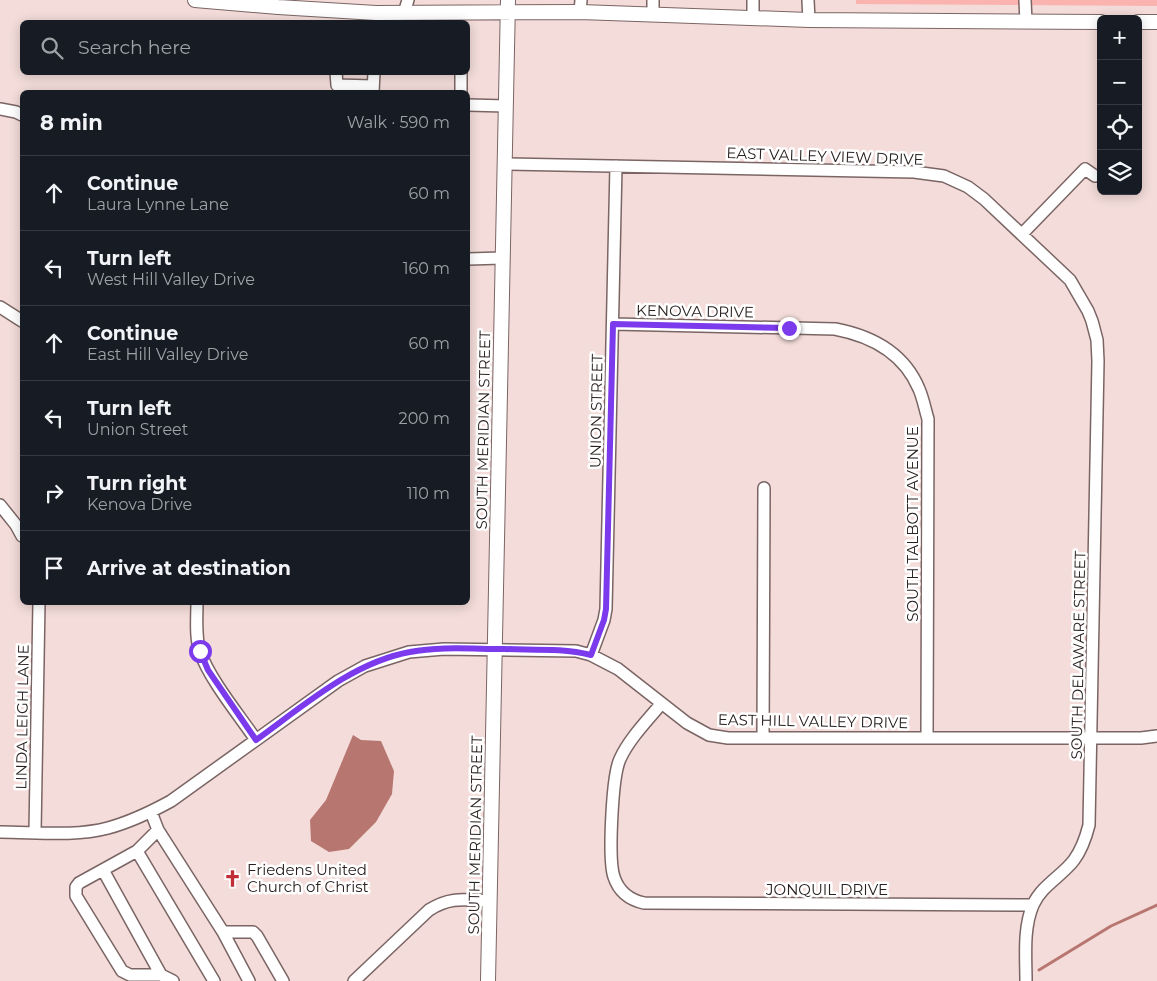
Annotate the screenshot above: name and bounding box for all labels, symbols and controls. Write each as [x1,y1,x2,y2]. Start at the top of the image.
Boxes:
map controls [1097,15,1142,195]
button: + [1097,15,1142,60]
search box [20,20,470,75]
icon: search [38,34,66,62]
text: Search here [78,36,191,59]
button: − [1097,60,1142,105]
button: locate [1097,105,1142,150]
text: 8 min [40,110,103,135]
text: Walk · 590 m [347,113,450,132]
street label: EAST VALLEY VIEW DRIVE [726,143,924,169]
button: layers [1097,150,1142,195]
text: Continue [87,172,178,195]
icon: ahead [40,179,68,207]
text: 60 m [408,184,450,203]
text: Laura Lynne Lane [87,195,229,214]
text: Turn left [87,247,172,270]
icon: left [40,254,68,282]
text: 160 m [403,259,450,278]
text: West Hill Valley Drive [87,270,255,289]
street label: KENOVA DRIVE [636,300,754,322]
route end [778,317,801,340]
text: Continue [87,322,178,345]
icon: ahead [40,329,68,357]
street label: SOUTH MERIDIAN STREET [472,330,494,530]
text: 60 m [408,334,450,353]
text: East Hill Valley Drive [87,345,248,364]
street label: UNION STREET [586,353,607,468]
text: Turn left [87,397,172,420]
icon: left [40,404,68,432]
text: 200 m [399,409,450,428]
text: Union Street [87,420,188,439]
street label: SOUTH TALBOTT AVENUE [903,426,922,622]
text: Turn right [87,472,187,495]
icon: right [40,479,68,507]
text: 110 m [407,484,450,503]
text: Kenova Drive [87,495,192,514]
street label: SOUTH DELAWARE STREET [1067,550,1089,759]
icon: arrive [40,554,68,582]
text: Arrive at destination [87,557,291,580]
route start [189,640,212,663]
street label: LINDA LEIGH LANE [11,644,33,790]
street label: EAST HILL VALLEY DRIVE [718,710,908,732]
street label: SOUTH MERIDIAN STREET [464,735,486,935]
place label: Friedens United Church of Christ [247,860,369,896]
church icon: Friedens United Church of Christ [223,868,243,888]
street label: JONQUIL DRIVE [765,880,888,899]

